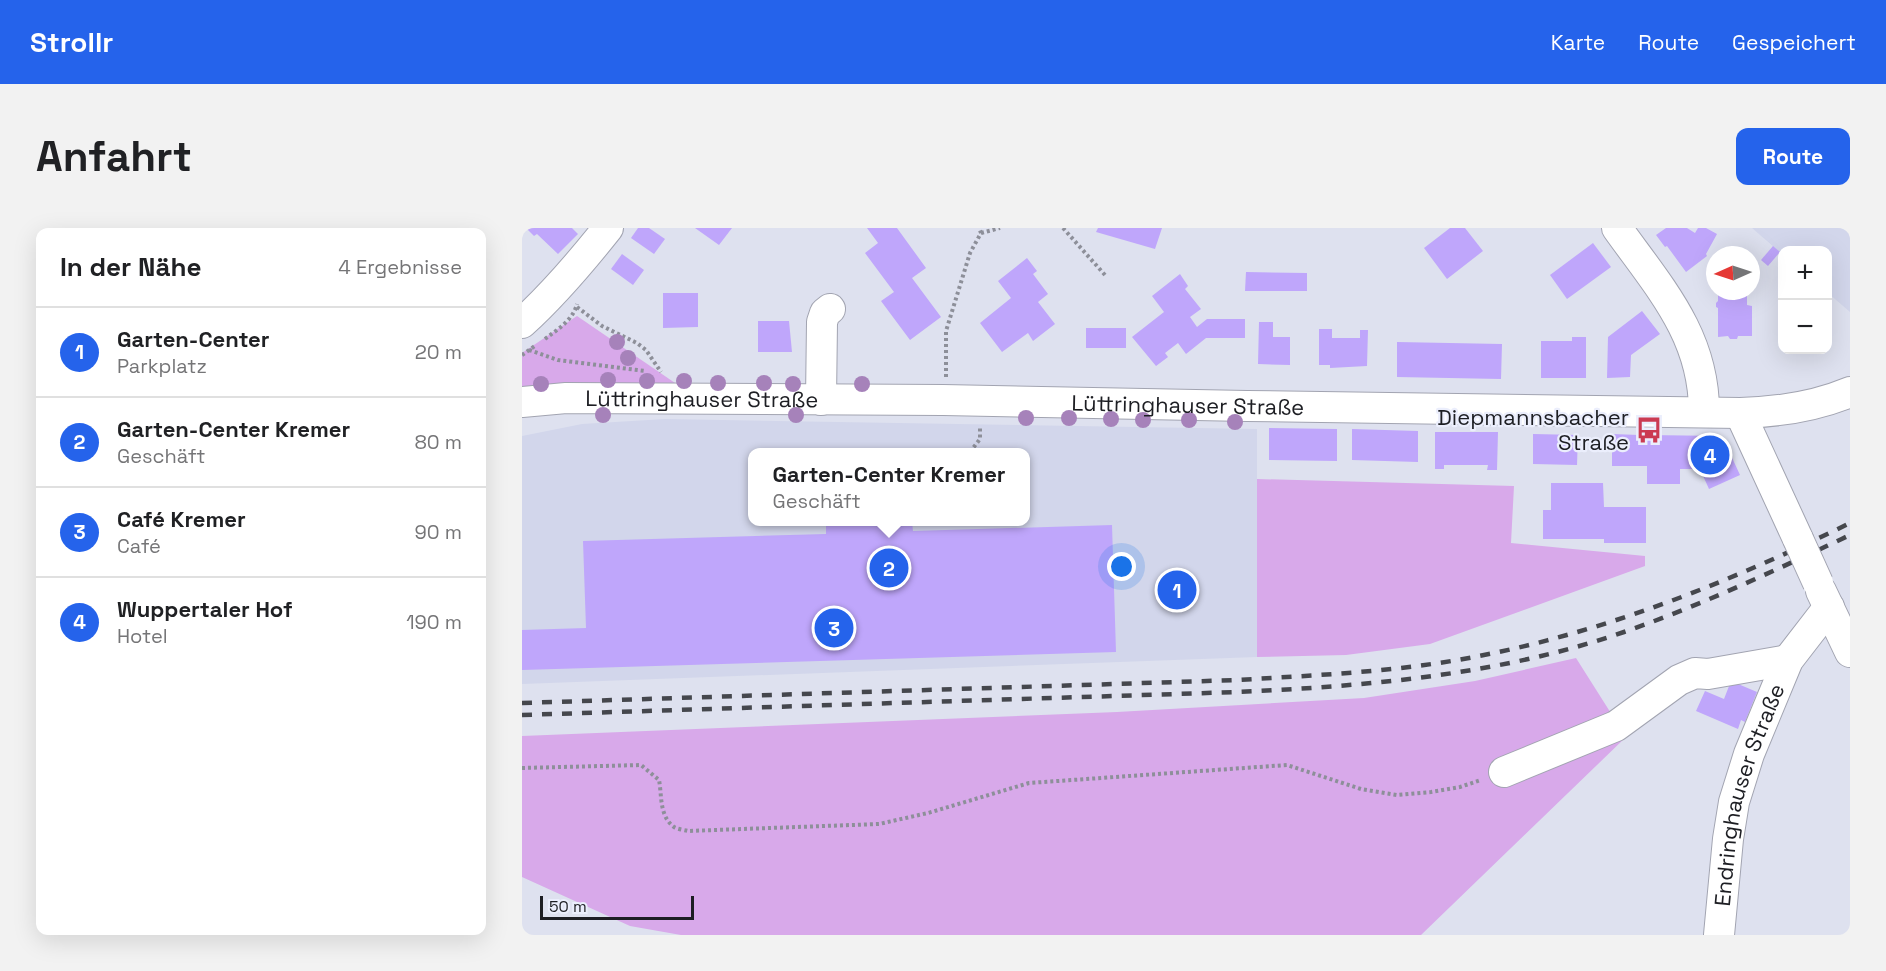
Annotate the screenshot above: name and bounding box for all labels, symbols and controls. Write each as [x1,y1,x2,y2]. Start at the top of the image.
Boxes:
text: Strollr [30,24,113,60]
text: Karte [1551,29,1605,56]
text: Route [1638,29,1699,56]
text: Gespeichert [1732,29,1856,56]
button: Route [1736,128,1850,185]
text: Anfahrt [36,130,192,183]
north arrow [1706,246,1760,300]
map controls [1778,246,1832,354]
button: + [1778,246,1832,300]
text: In der Nähe [60,250,201,284]
text: 4 Ergebnisse [338,254,462,280]
button: − [1778,300,1832,354]
text: Garten-Center [117,325,270,353]
text: 1 [75,339,84,365]
text: 20 m [415,339,462,365]
text: Parkplatz [117,353,207,379]
street label: Lüttringhauser Straße [585,384,818,413]
street label: Lüttringhauser Straße [1071,389,1304,421]
place label: Diepmannsbacher Straße [1437,403,1629,456]
text: Garten-Center Kremer [117,415,350,443]
bus stop icon: Diepmannsbacher Straße [1634,415,1664,445]
text: 2 [74,429,85,455]
text: 80 m [414,429,462,455]
pin: 4 [1690,432,1730,478]
text: Geschäft [117,443,205,469]
popup [748,448,1030,526]
text: Garten-Center Kremer [772,460,1006,488]
text: Geschäft [772,488,861,514]
text: Café Kremer [117,505,246,533]
text: 3 [73,519,86,545]
text: 90 m [415,519,462,545]
text: Café [117,533,161,559]
pin: 2 [870,546,908,590]
your location [1107,552,1136,581]
pin: 1 [1158,568,1196,613]
text: Wuppertaler Hof [117,595,293,623]
pin: 3 [814,606,854,650]
text: 4 [73,609,86,635]
text: 190 m [406,609,462,635]
text: Hotel [117,623,168,649]
street label: Endringhauser Straße [1708,679,1791,908]
scale bar [540,893,694,920]
text: 50 m [549,896,587,917]

